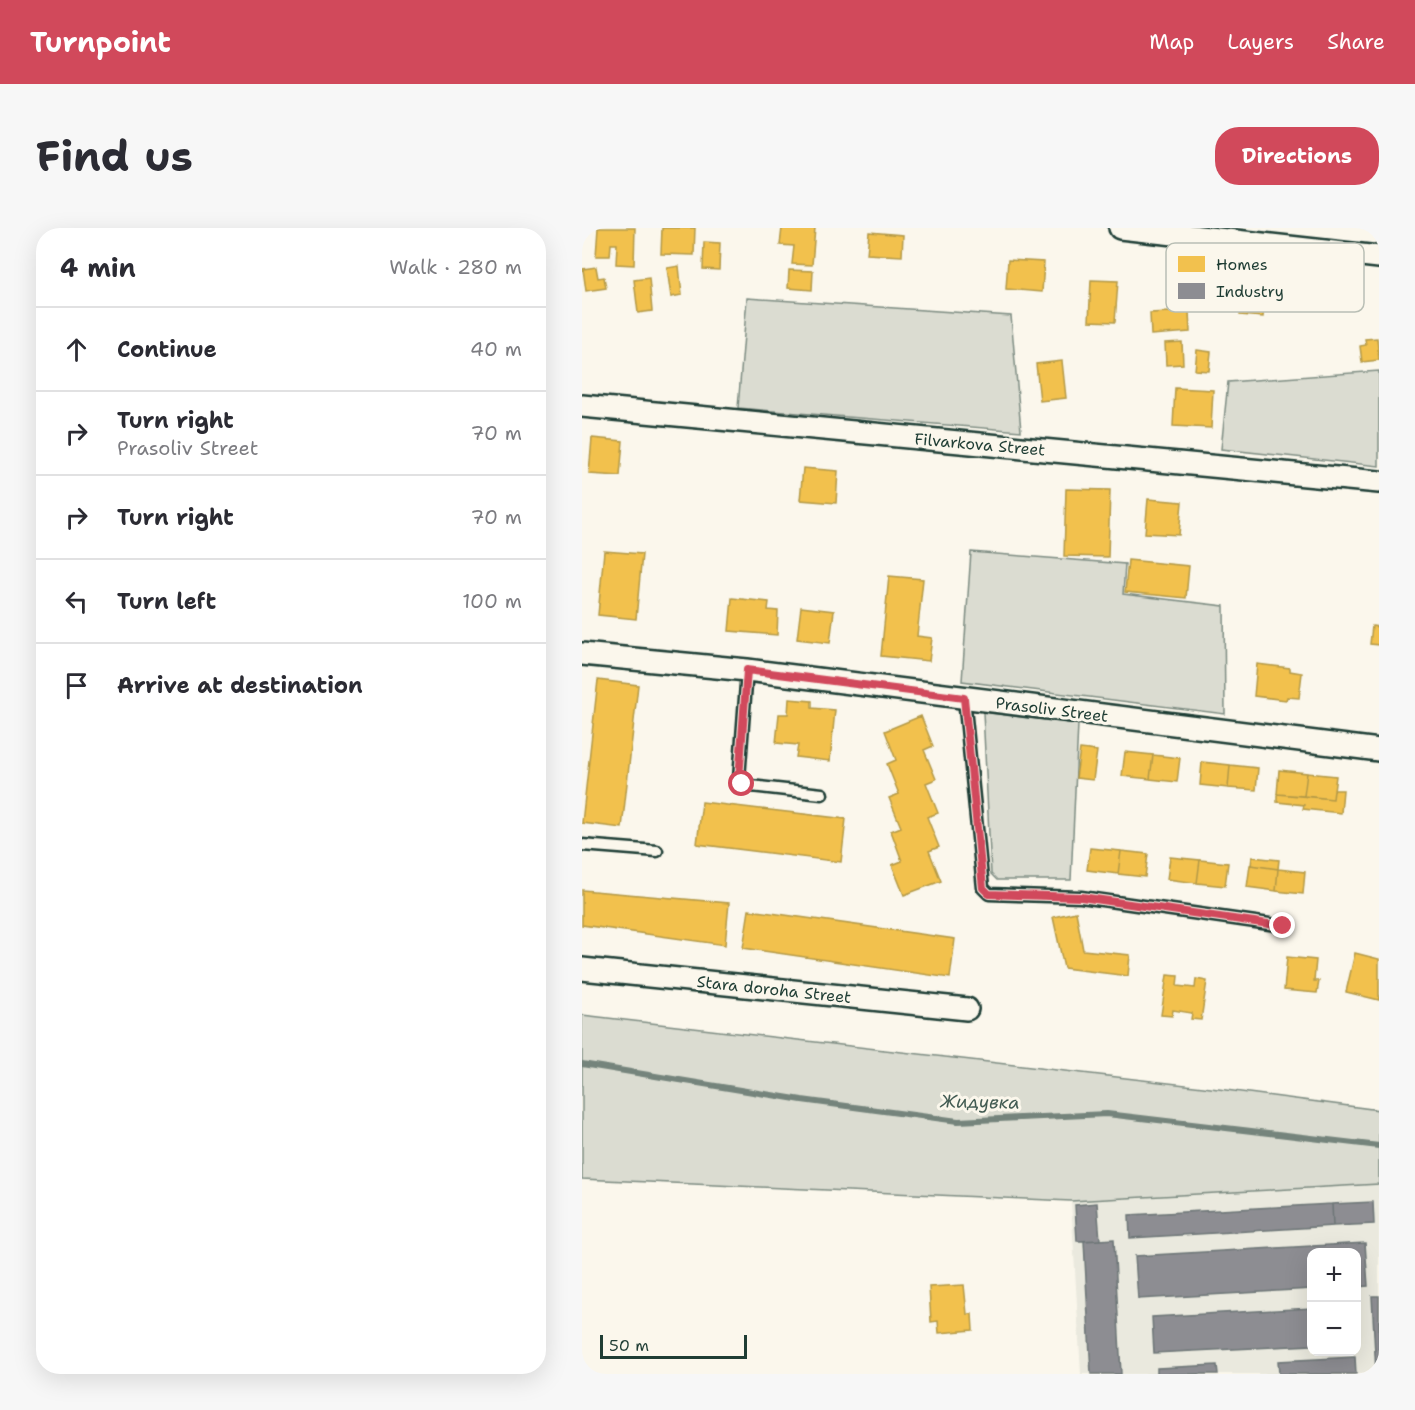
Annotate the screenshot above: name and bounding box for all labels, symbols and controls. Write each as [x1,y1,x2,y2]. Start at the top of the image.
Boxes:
text: Turnpoint [30,23,171,61]
text: Map [1149,28,1194,56]
text: Layers [1227,28,1294,56]
text: Share [1327,28,1385,56]
button: Directions [1215,127,1379,185]
text: Find us [36,128,193,184]
legend [1166,243,1364,312]
text: 4 min [60,250,136,285]
text: Walk · 280 m [389,254,522,280]
text: Homes [1216,254,1268,275]
text: Industry [1216,281,1284,302]
icon: ahead [60,333,93,366]
text: Continue [117,335,217,364]
text: 40 m [470,336,522,362]
text: Turn right [117,406,234,435]
icon: right [60,417,93,450]
text: 70 m [470,420,522,446]
street label: Filvarkova Street [914,428,1046,461]
text: Prasoliv Street [117,435,258,461]
icon: right [60,501,93,534]
text: Turn right [117,503,234,532]
text: 70 m [470,504,522,530]
icon: left [60,585,93,618]
text: Turn left [117,587,216,616]
text: 100 m [462,588,522,614]
icon: arrive [60,669,93,702]
text: Arrive at destination [117,671,363,700]
street label: Prasoliv Street [995,692,1109,727]
route start [728,770,754,796]
route end [1269,912,1295,938]
street label: Stara doroha Street [696,971,852,1008]
water label: Жидувка [939,1089,1020,1115]
map controls [1307,1248,1361,1356]
button: + [1307,1248,1361,1302]
button: − [1307,1302,1361,1356]
scale bar [600,1332,747,1360]
text: 50 m [609,1335,649,1356]

